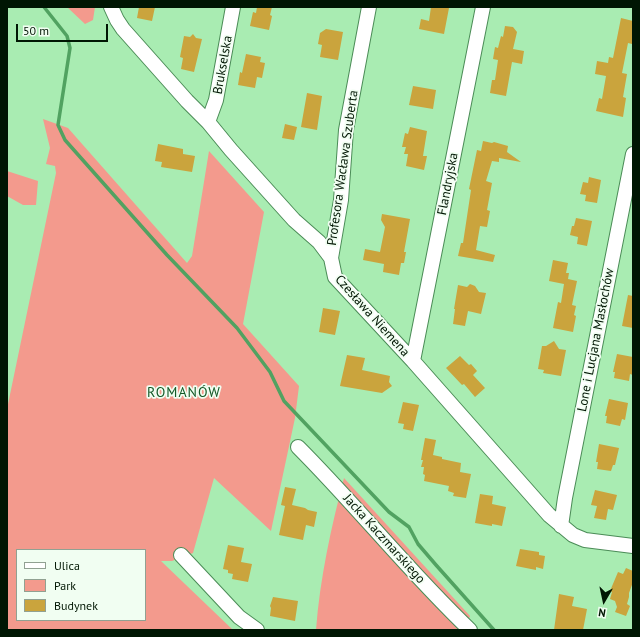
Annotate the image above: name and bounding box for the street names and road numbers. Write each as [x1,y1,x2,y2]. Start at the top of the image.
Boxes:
street label: Brukselska [210,34,236,96]
street label: Profesora Wacława Szuberta [324,89,362,247]
street label: Flandryjska [434,152,462,216]
street label: Lone i Lucjana Masłochów [574,267,618,413]
street label: Czesława Niemena [331,272,413,360]
street label: Jacka Kaczmarskiego [340,491,428,587]

